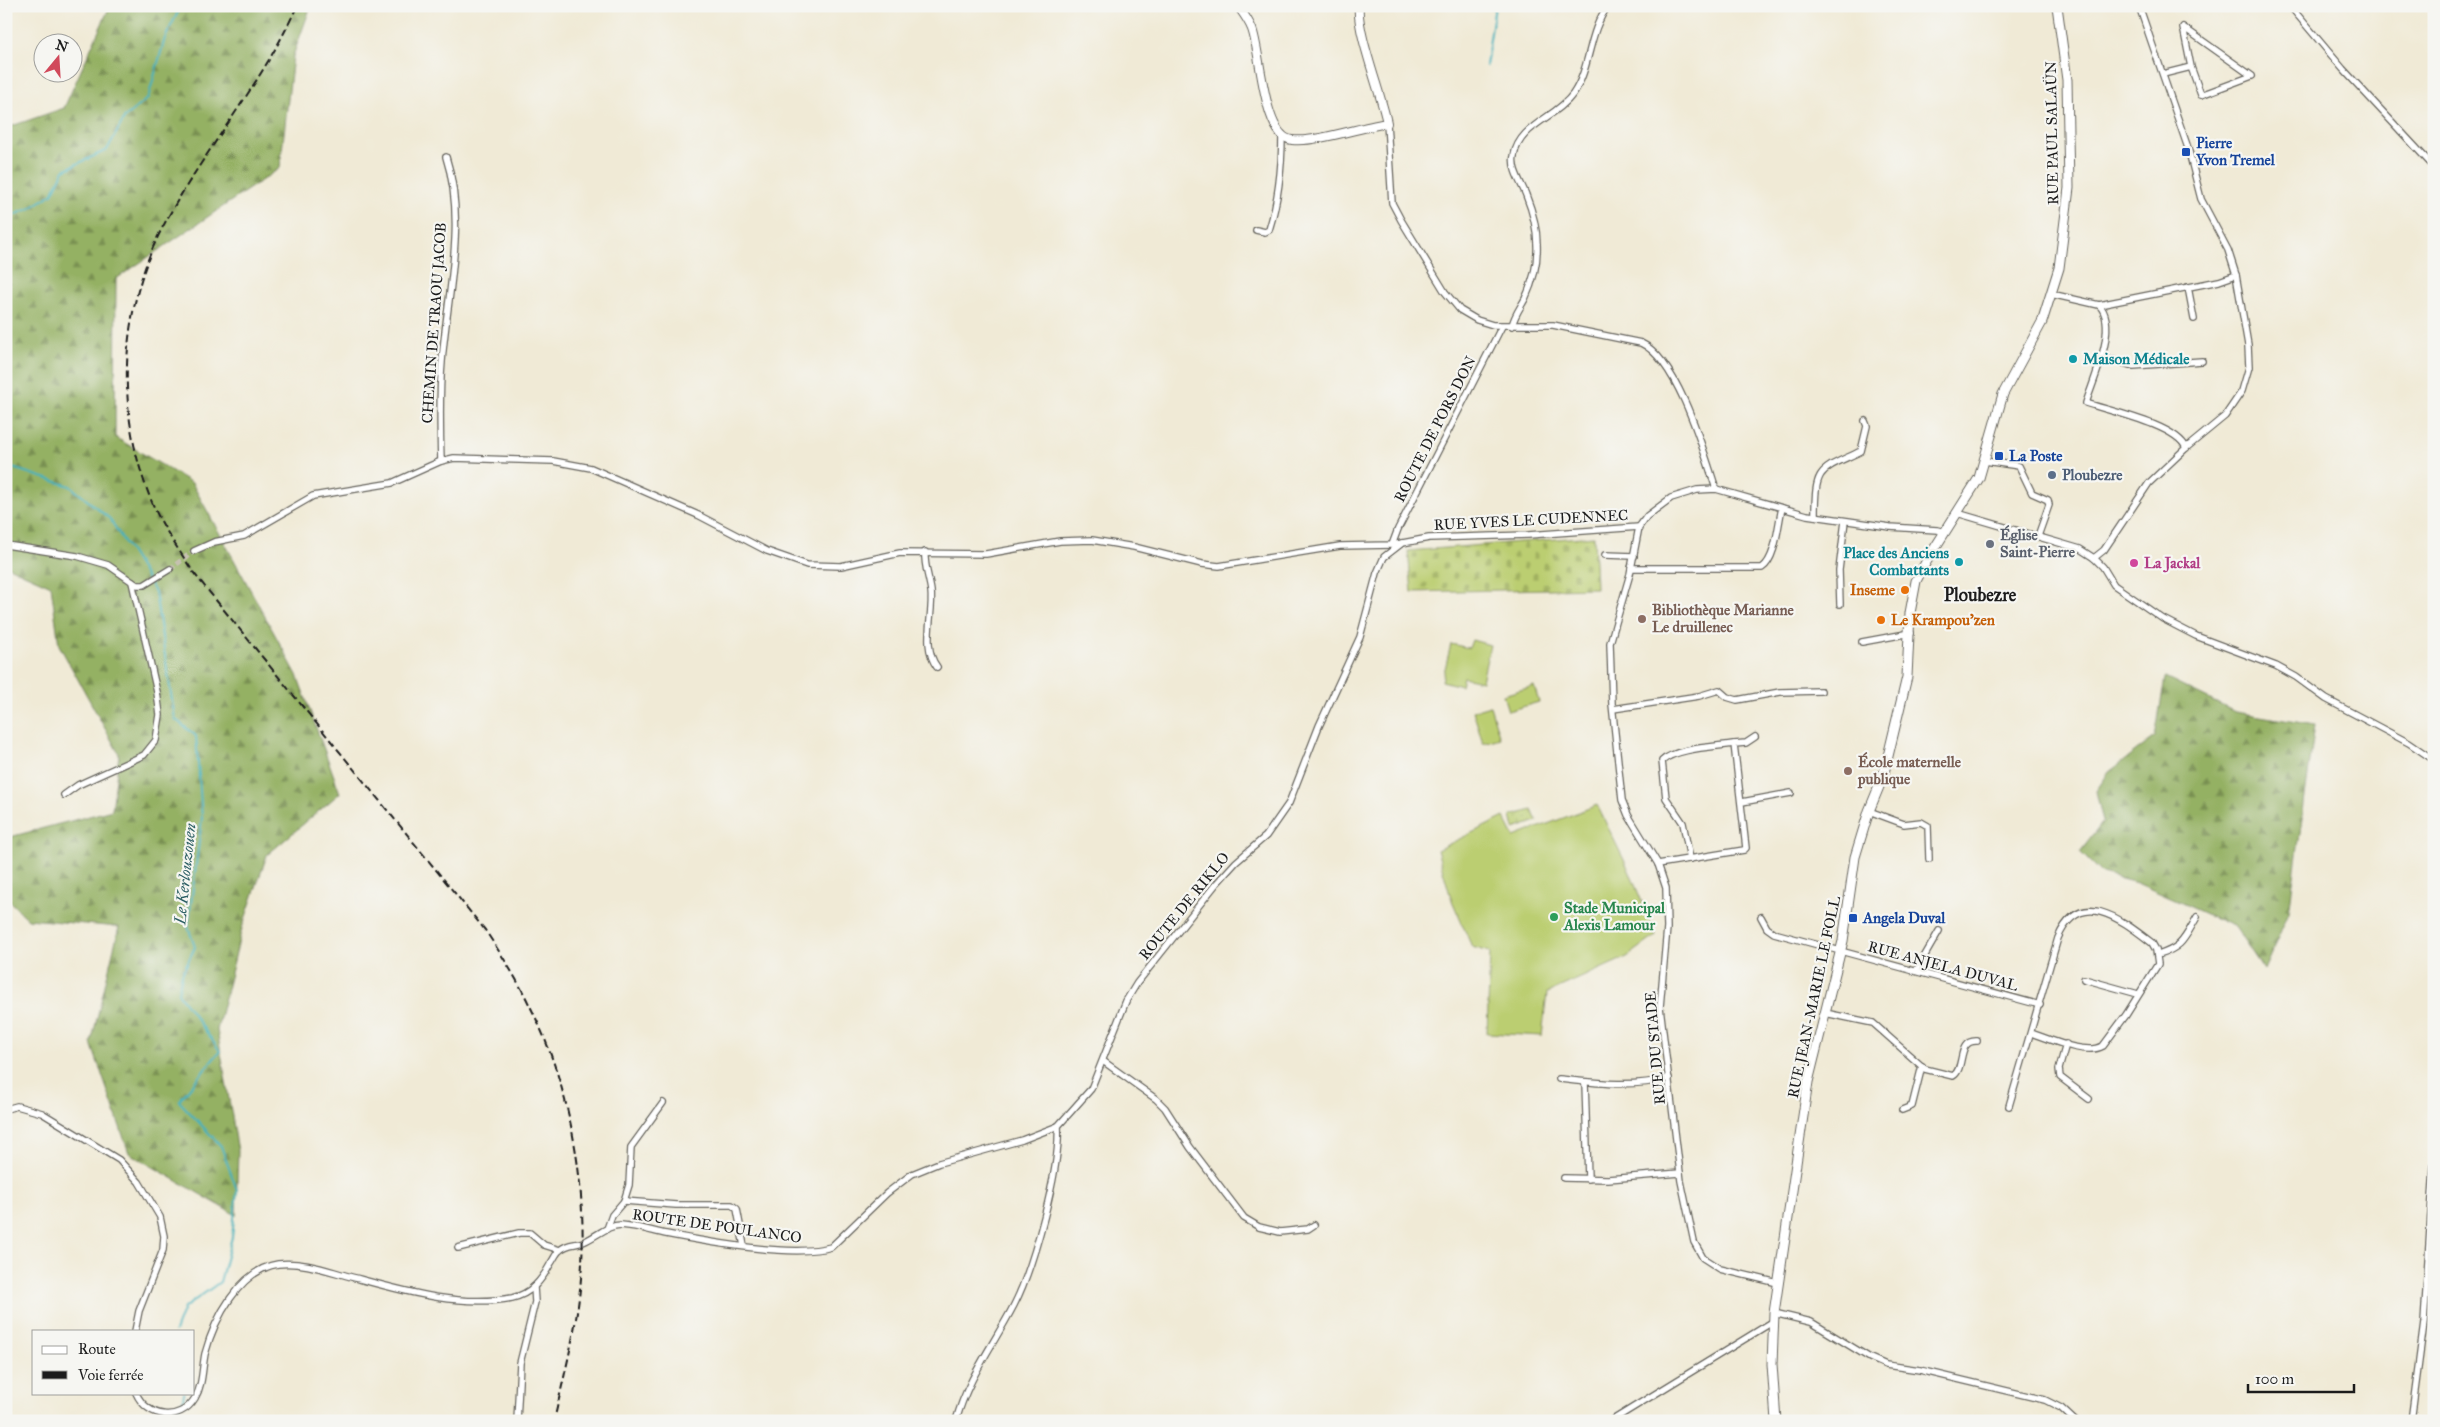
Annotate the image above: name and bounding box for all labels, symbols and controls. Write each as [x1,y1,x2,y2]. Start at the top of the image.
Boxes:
north arrow [32,32,82,82]
text: N [54,36,70,56]
street label: RUE PAUL SALAÜN [2041,61,2062,205]
place label: Pierre Yvon Tremel [2195,134,2276,169]
marker: Pierre Yvon Tremel [2180,146,2192,158]
street label: CHEMIN DE TRAOU JACOB [418,222,451,424]
place label: Maison Médicale [2083,350,2190,368]
street label: ROUTE DE PORS DON [1390,353,1480,505]
marker: Maison Médicale [2067,353,2079,365]
place label: La Poste [2009,447,2063,465]
marker: La Poste [1993,450,2005,462]
place label: Ploubezre [2062,466,2123,484]
marker: Ploubezre [2046,469,2058,481]
street label: RUE YVES LE CUDENNEC [1433,506,1629,534]
place label: Église Saint-Pierre [2000,525,2076,561]
marker: Église Saint-Pierre [1984,538,1996,550]
place label: Place des Anciens Combattants [1843,544,1950,579]
place label: La Jackal [2144,554,2201,573]
marker: Place des Anciens Combattants [1953,556,1965,568]
marker: La Jackal [2128,557,2140,569]
place label: Inseme [1850,581,1896,599]
marker: Inseme [1899,584,1911,596]
district label: Ploubezre [1944,584,2017,606]
place label: Bibliothèque Marianne Le druillenec [1652,601,1795,636]
place label: Le Krampou'zen [1891,611,1996,630]
marker: Bibliothèque Marianne Le druillenec [1636,613,1648,625]
marker: Le Krampou'zen [1875,614,1887,626]
place label: École maternelle publique [1857,752,1962,789]
marker: École maternelle publique [1842,765,1854,777]
water label: Le Kerlouzouen [170,822,200,927]
street label: ROUTE DE RIKLO [1135,849,1233,963]
street label: RUE JEAN-MARIE LE FOLL [1784,894,1845,1100]
place label: Stade Municipal Alexis Lamour [1563,899,1666,934]
place label: Angela Duval [1862,909,1946,928]
marker: Stade Municipal Alexis Lamour [1548,911,1560,923]
marker: Angela Duval [1847,912,1859,924]
street label: RUE ANJELA DUVAL [1866,937,2020,996]
street label: RUE DU STADE [1641,990,1669,1105]
street label: ROUTE DE POULANCO [631,1205,803,1247]
legend [32,1330,195,1394]
text: Route [78,1340,116,1358]
scale bar [2248,1362,2354,1394]
text: Voie ferrée [77,1366,143,1384]
text: 100 m [2255,1370,2295,1388]

